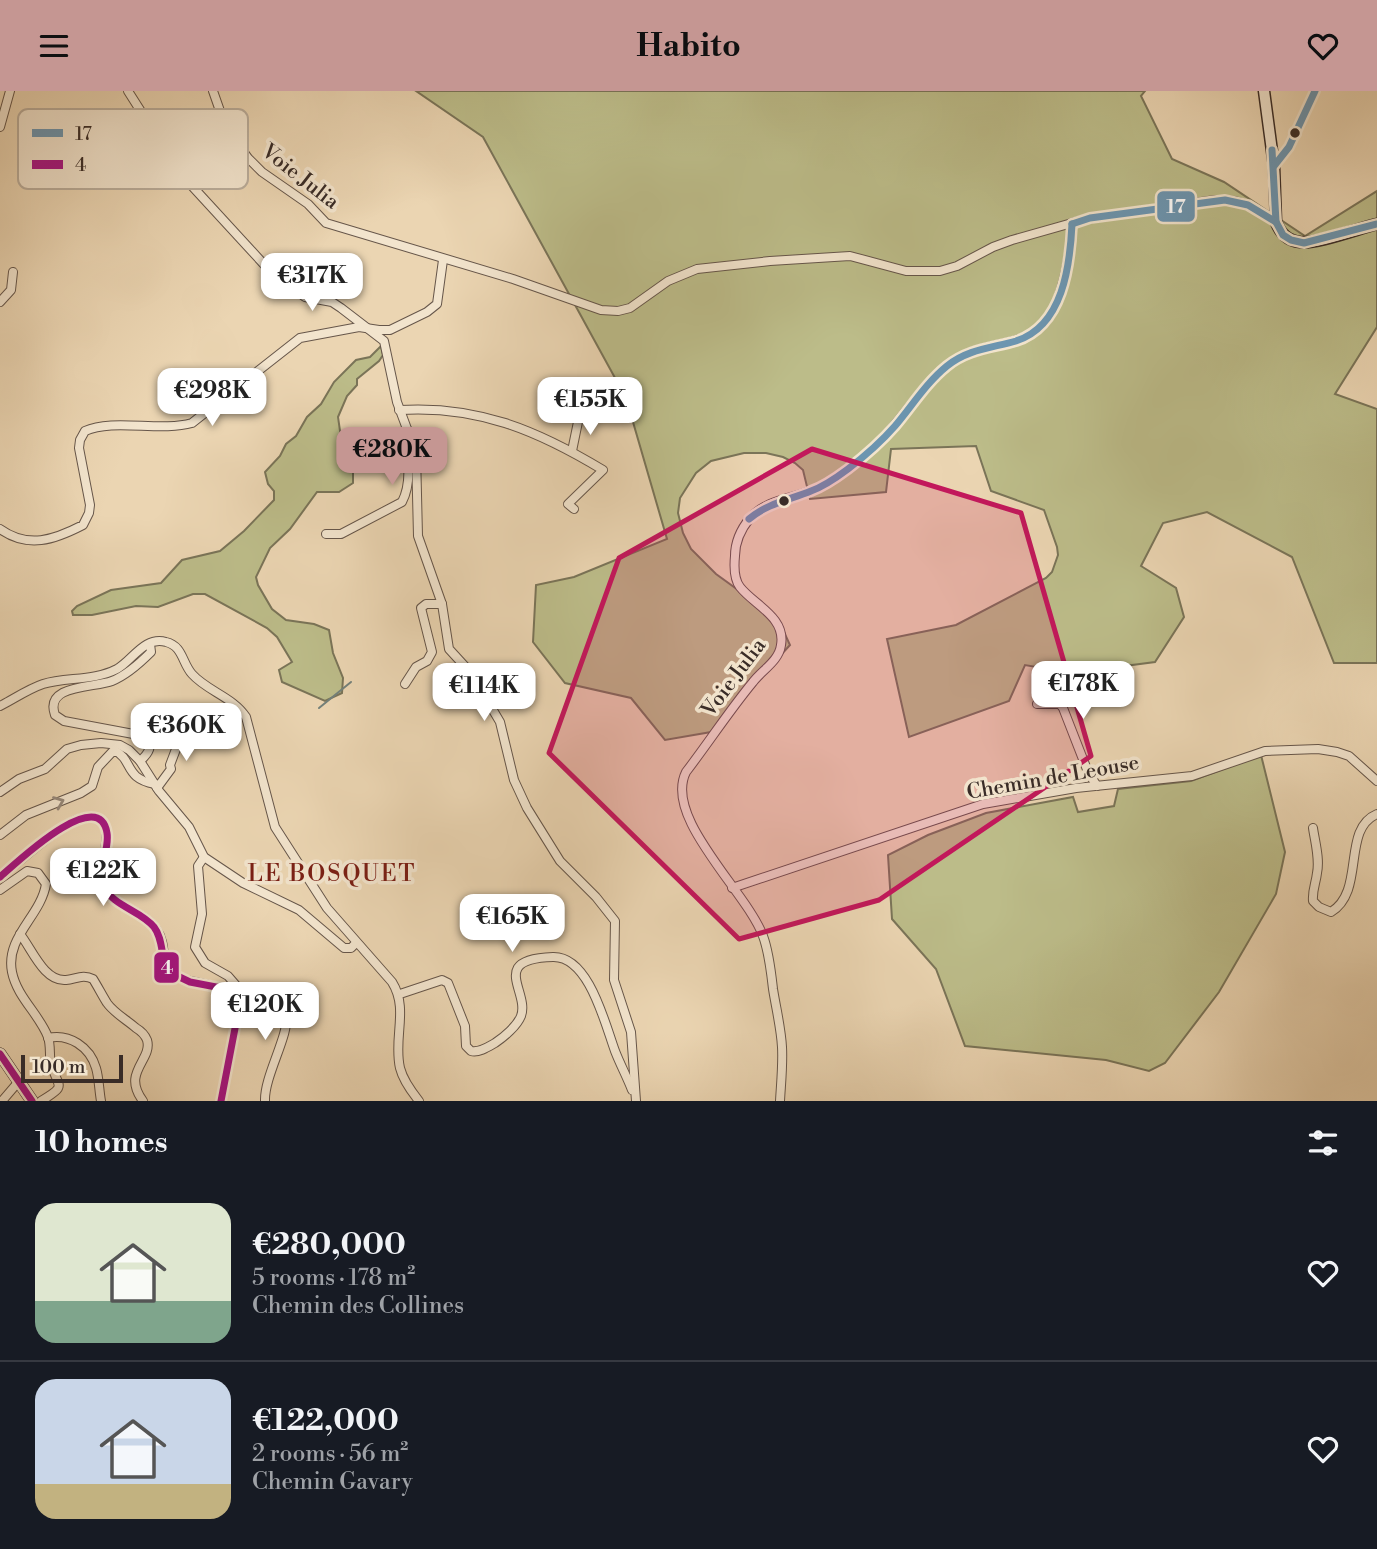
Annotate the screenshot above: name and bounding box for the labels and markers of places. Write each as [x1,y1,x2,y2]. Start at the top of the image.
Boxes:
unlabelled marker [1288,126,1302,140]
pin: €317K [263,253,361,313]
pin: €298K [163,369,261,428]
pin: €155K [541,377,639,437]
pin: €280K [343,427,441,487]
unlabelled marker [777,494,791,508]
pin: €178K [1034,661,1132,721]
pin: €114K [435,663,533,723]
pin: €360K [137,703,235,763]
pin: €122K [54,849,152,908]
pin: €165K [463,895,561,954]
pin: €120K [216,983,314,1042]

